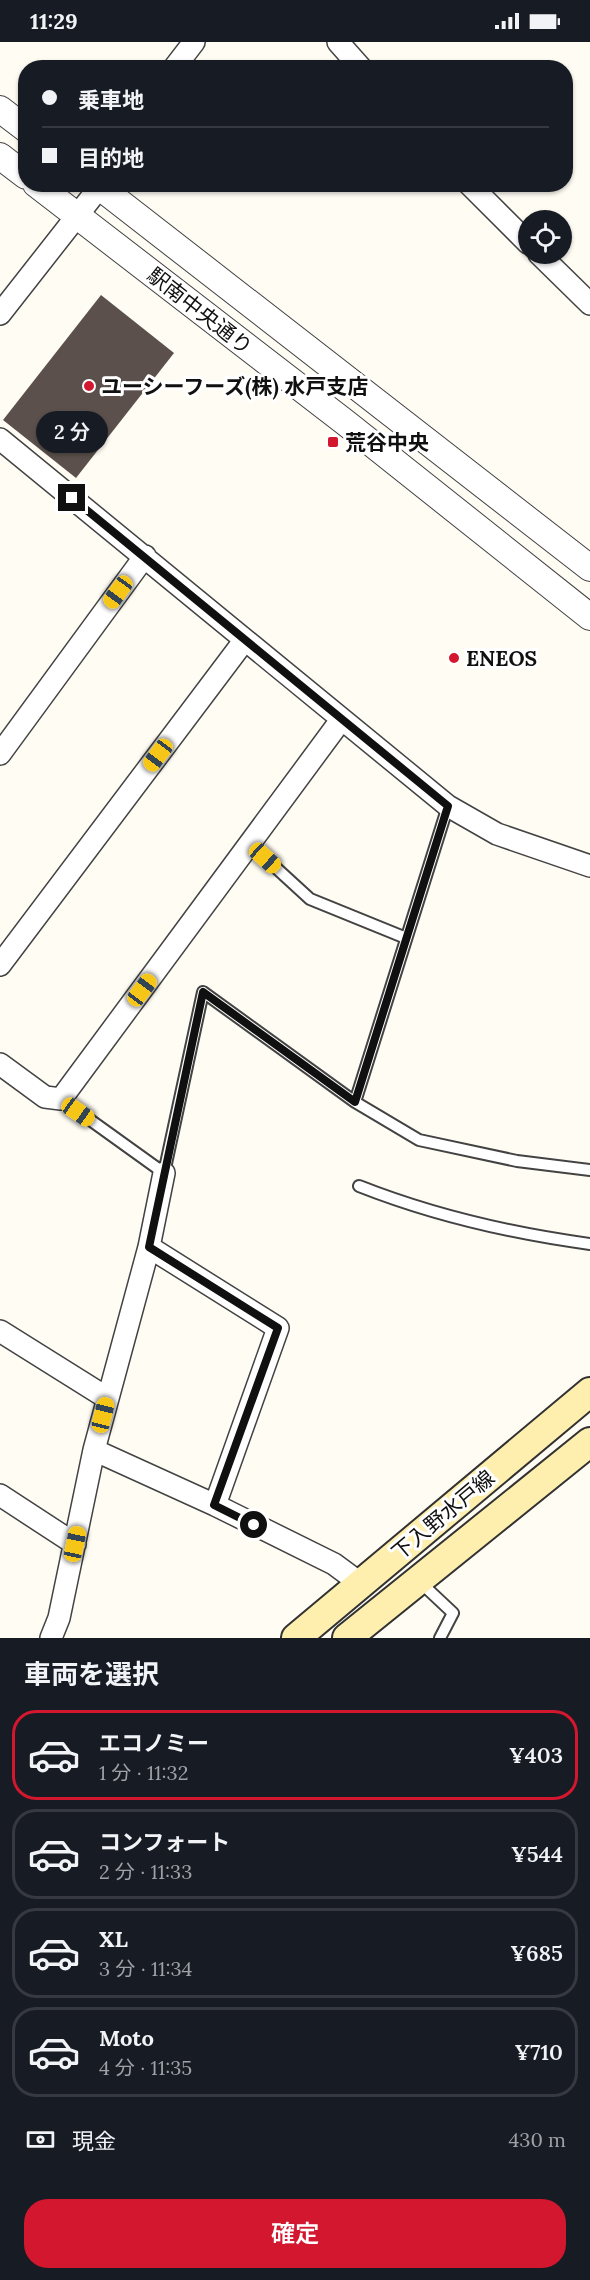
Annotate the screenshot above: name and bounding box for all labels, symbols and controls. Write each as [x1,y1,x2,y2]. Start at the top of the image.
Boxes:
text: 11:29 [30,7,78,35]
text: 乗車地 [78,86,144,114]
text: 目的地 [78,144,144,172]
map controls [518,210,572,264]
button: locate [518,210,572,264]
street label: 駅南中央通り [142,262,258,360]
place label: ユーシーフーズ(株) 水戸支店 [101,373,368,400]
marker: ユーシーフーズ(株) 水戸支店 [82,379,96,393]
callout: 2 分 [36,411,108,453]
text: 2 分 [54,419,90,444]
place label: 荒谷中央 [345,429,429,456]
marker: 荒谷中央 [326,435,340,449]
route end [58,484,85,511]
car [100,572,136,612]
place label: ENEOS [466,645,537,672]
marker: ENEOS [447,651,461,665]
car [140,735,176,775]
car [246,839,284,877]
car [124,970,160,1010]
car [58,1094,98,1130]
car [90,1395,116,1435]
street label: 下入野水戸線 [386,1464,500,1566]
route start [240,1511,267,1538]
car [62,1525,88,1563]
text: 車両を選択 [24,1657,159,1691]
icon: car [27,1728,81,1782]
text: エコノミー [99,1729,209,1757]
text: ¥403 [509,1741,563,1769]
text: 1 分 · 11:32 [99,1760,189,1785]
icon: car [27,1827,81,1881]
text: コンフォート [99,1828,230,1856]
text: ¥544 [511,1840,563,1868]
text: 2 分 · 11:33 [99,1859,192,1884]
text: XL [99,1925,128,1953]
icon: car [27,1926,81,1980]
text: ¥685 [510,1939,563,1967]
text: 3 分 · 11:34 [99,1956,192,1981]
text: Moto [99,2024,154,2052]
icon: car [27,2025,81,2079]
text: ¥710 [514,2038,563,2066]
text: 4 分 · 11:35 [99,2055,192,2080]
icon: cash [24,2123,57,2156]
text: 現金 [72,2127,116,2155]
text: 430 m [508,2127,566,2152]
button: 確定 [24,2199,566,2268]

